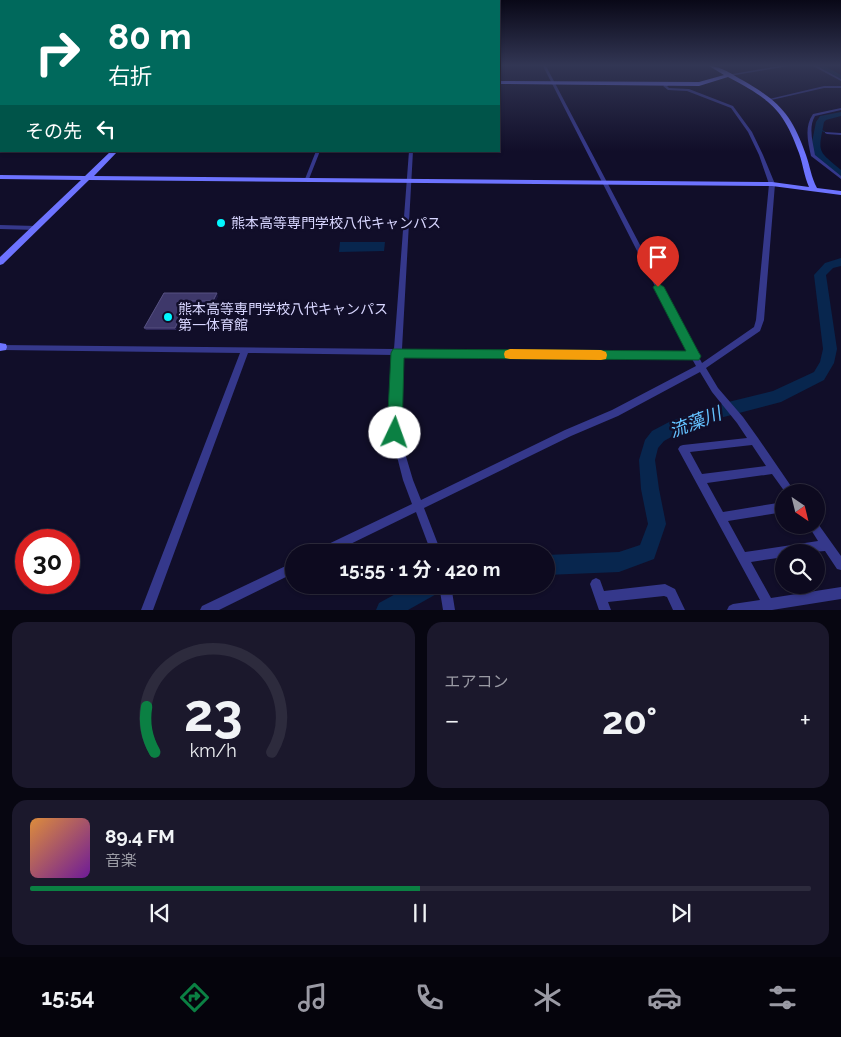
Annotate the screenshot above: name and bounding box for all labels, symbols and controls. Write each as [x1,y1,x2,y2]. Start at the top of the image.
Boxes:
text: 80 m [108,16,192,57]
icon: right [25,20,90,85]
text: 右折 [108,63,152,89]
icon: left [92,115,120,143]
text: その先 [25,120,82,142]
place label: 熊本高等専門学校八代キャンパス [231,215,441,231]
marker: 熊本高等専門学校八代キャンパス [215,217,227,229]
pin [637,236,679,287]
icon: arrive [644,243,672,271]
place label: 熊本高等専門学校八代キャンパス 第一体育館 [178,301,388,333]
marker: 熊本高等専門学校八代キャンパス 第一体育館 [162,311,174,323]
water label: 流藻川 [666,402,726,441]
position arrow [368,406,420,458]
north arrow [775,484,825,534]
map controls [775,484,825,594]
speed limit sign: 30 [15,529,80,594]
button: search [775,544,825,594]
text: 15:55 · 1 分 · 420 m [340,558,500,580]
text: エアコン [445,672,509,691]
text: 23 [184,682,242,743]
text: 20° [602,698,657,743]
text: − [445,704,460,737]
text: + [799,704,811,737]
text: km/h [190,740,237,761]
text: 89.4 FM [105,825,175,847]
text: 音楽 [105,851,137,870]
icon: previous [146,899,174,927]
icon: pause [406,899,434,927]
icon: next [667,899,695,927]
icon: directions [177,980,212,1015]
icon: music [295,980,330,1015]
icon: phone [412,980,447,1015]
icon: climate [530,980,565,1015]
icon: car [647,980,682,1015]
icon: filters [765,980,800,1015]
text: 15:54 [41,984,95,1010]

